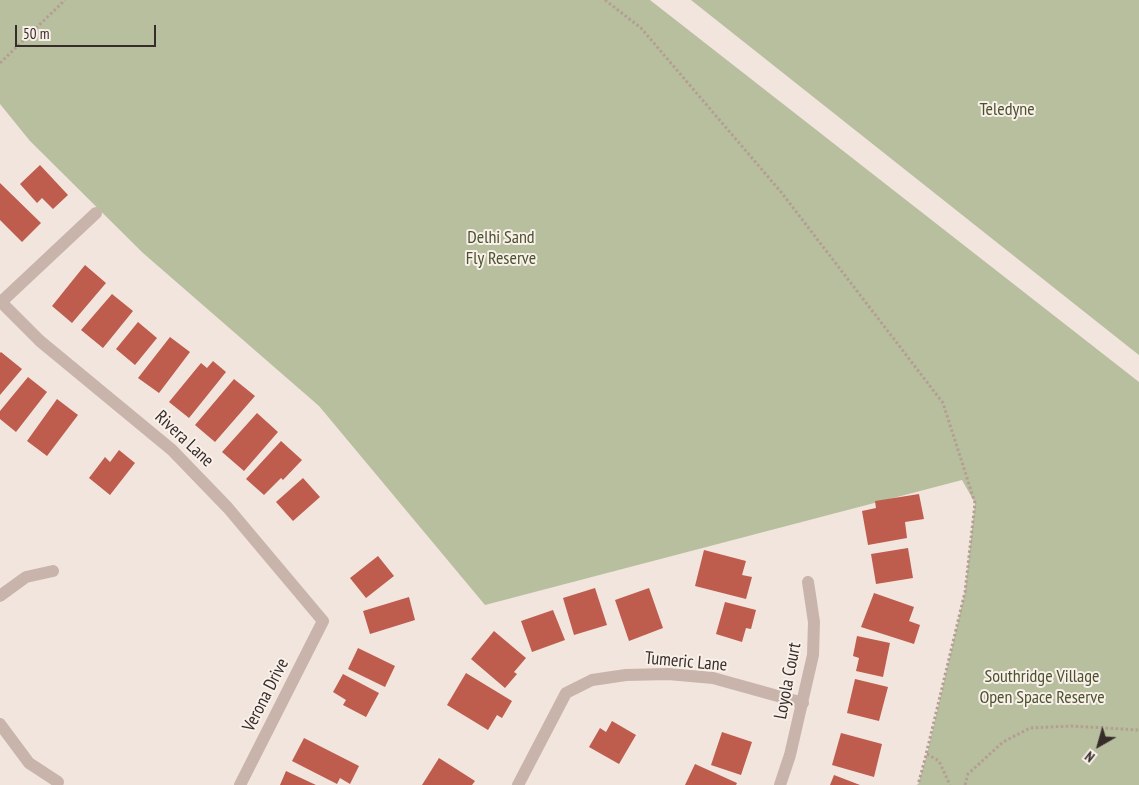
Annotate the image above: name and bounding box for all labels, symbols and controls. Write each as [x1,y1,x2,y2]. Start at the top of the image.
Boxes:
scale bar [18,15,159,47]
text: 50 m [23,24,49,43]
park label: Teledyne [979,99,1035,121]
park label: Delhi Sand Fly Reserve [466,227,536,270]
street label: Rivera Lane [150,406,218,472]
street label: Loyola Court [770,641,806,721]
street label: Tumeric Lane [644,648,728,676]
street label: Verona Drive [238,655,294,735]
park label: Southridge Village Open Space Reserve [979,666,1105,709]
north arrow [1074,720,1124,770]
text: N [1081,747,1098,766]

